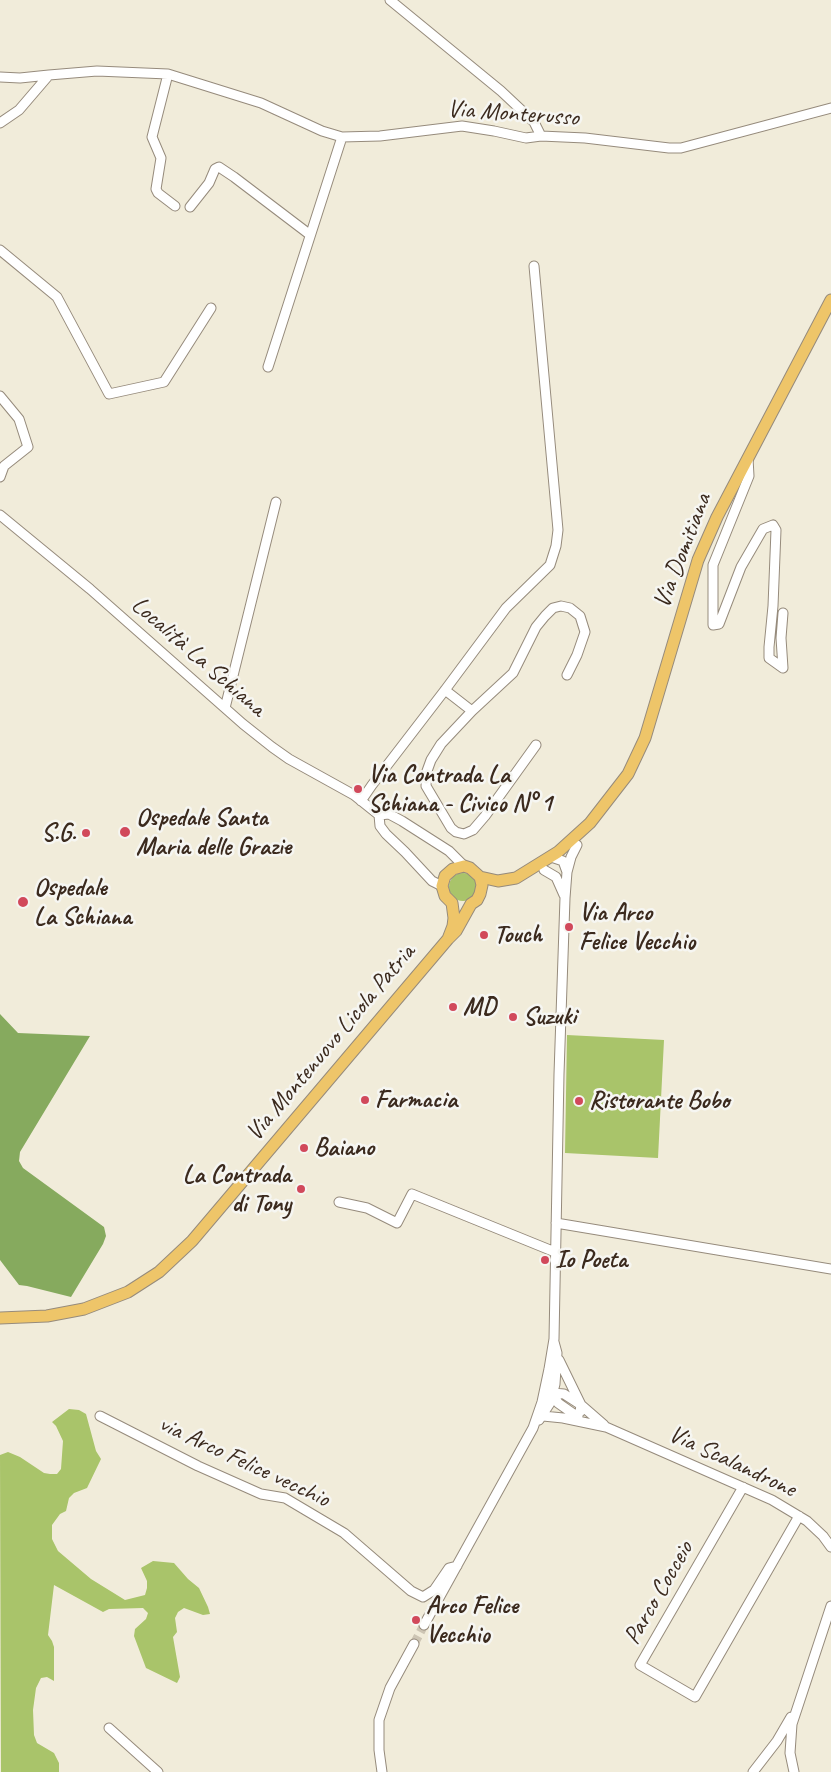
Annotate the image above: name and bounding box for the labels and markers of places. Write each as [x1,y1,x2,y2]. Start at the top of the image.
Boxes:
place label: Via Contrada La Schiana - Civico N° 1 [368,760,552,819]
marker: Via Contrada La Schiana - Civico N° 1 [352,783,364,795]
place label: Ospedale Santa Maria delle Grazie [136,803,291,862]
place label: S.G. [41,818,76,848]
marker: Ospedale Santa Maria delle Grazie [118,825,132,839]
marker: S.G. [80,827,92,839]
place label: Ospedale La Schiana [34,873,131,932]
marker: Ospedale La Schiana [16,895,30,909]
place label: Via Arco Felice Vecchio [579,898,695,957]
place label: Touch [494,920,542,950]
marker: Via Arco Felice Vecchio [563,921,575,933]
marker: Touch [478,929,490,941]
place label: MD [463,992,496,1022]
marker: MD [447,1001,459,1013]
place label: Suzuki [523,1002,576,1032]
marker: Suzuki [507,1011,519,1023]
place label: Farmacia [375,1085,457,1115]
place label: Ristorante Bobo [589,1086,729,1116]
marker: Farmacia [359,1094,371,1106]
marker: Ristorante Bobo [573,1095,585,1107]
place label: Baiano [314,1133,374,1163]
marker: Baiano [298,1142,310,1154]
place label: La Contrada di Tony [183,1160,291,1219]
marker: La Contrada di Tony [295,1183,307,1195]
place label: Io Poeta [555,1245,627,1275]
marker: Io Poeta [539,1254,551,1266]
place label: Arco Felice Vecchio [426,1591,518,1650]
marker: Arco Felice Vecchio [410,1614,422,1626]

